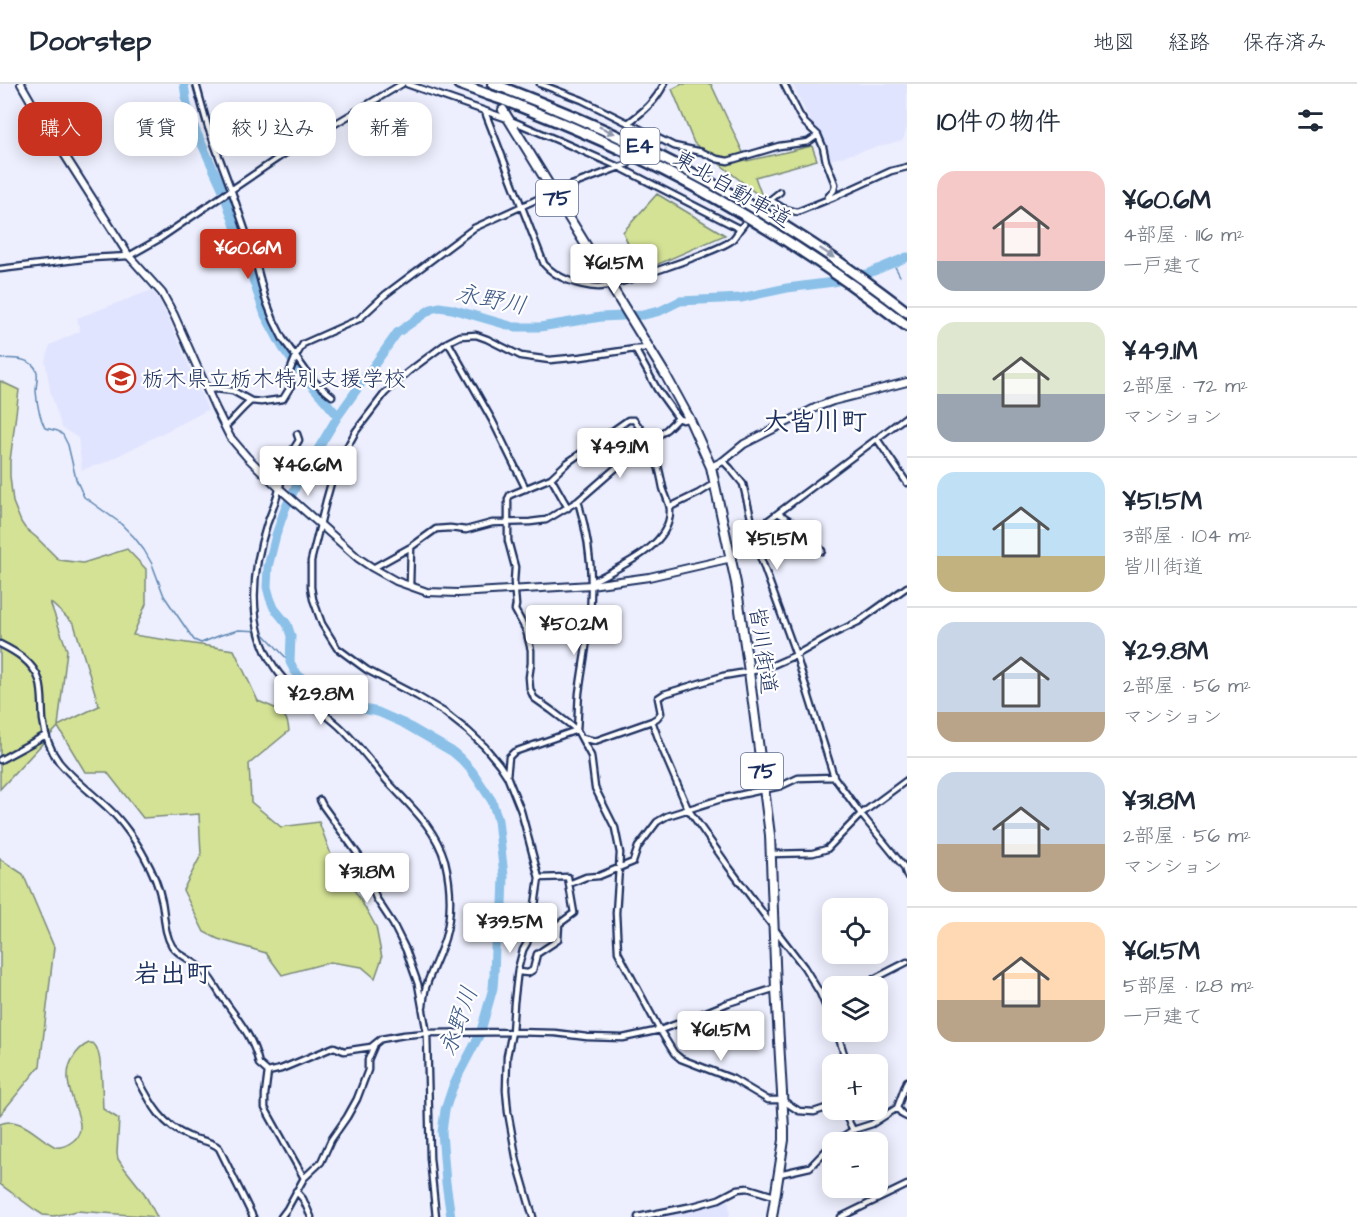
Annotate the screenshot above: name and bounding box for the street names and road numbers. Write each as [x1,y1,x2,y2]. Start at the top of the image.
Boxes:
road number: E4 [620,128,660,164]
street label: 東北自動車道 [667,143,797,236]
road number: 75 [536,180,578,216]
street label: 皆川街道 [741,604,784,696]
road number: 75 [741,753,783,789]

